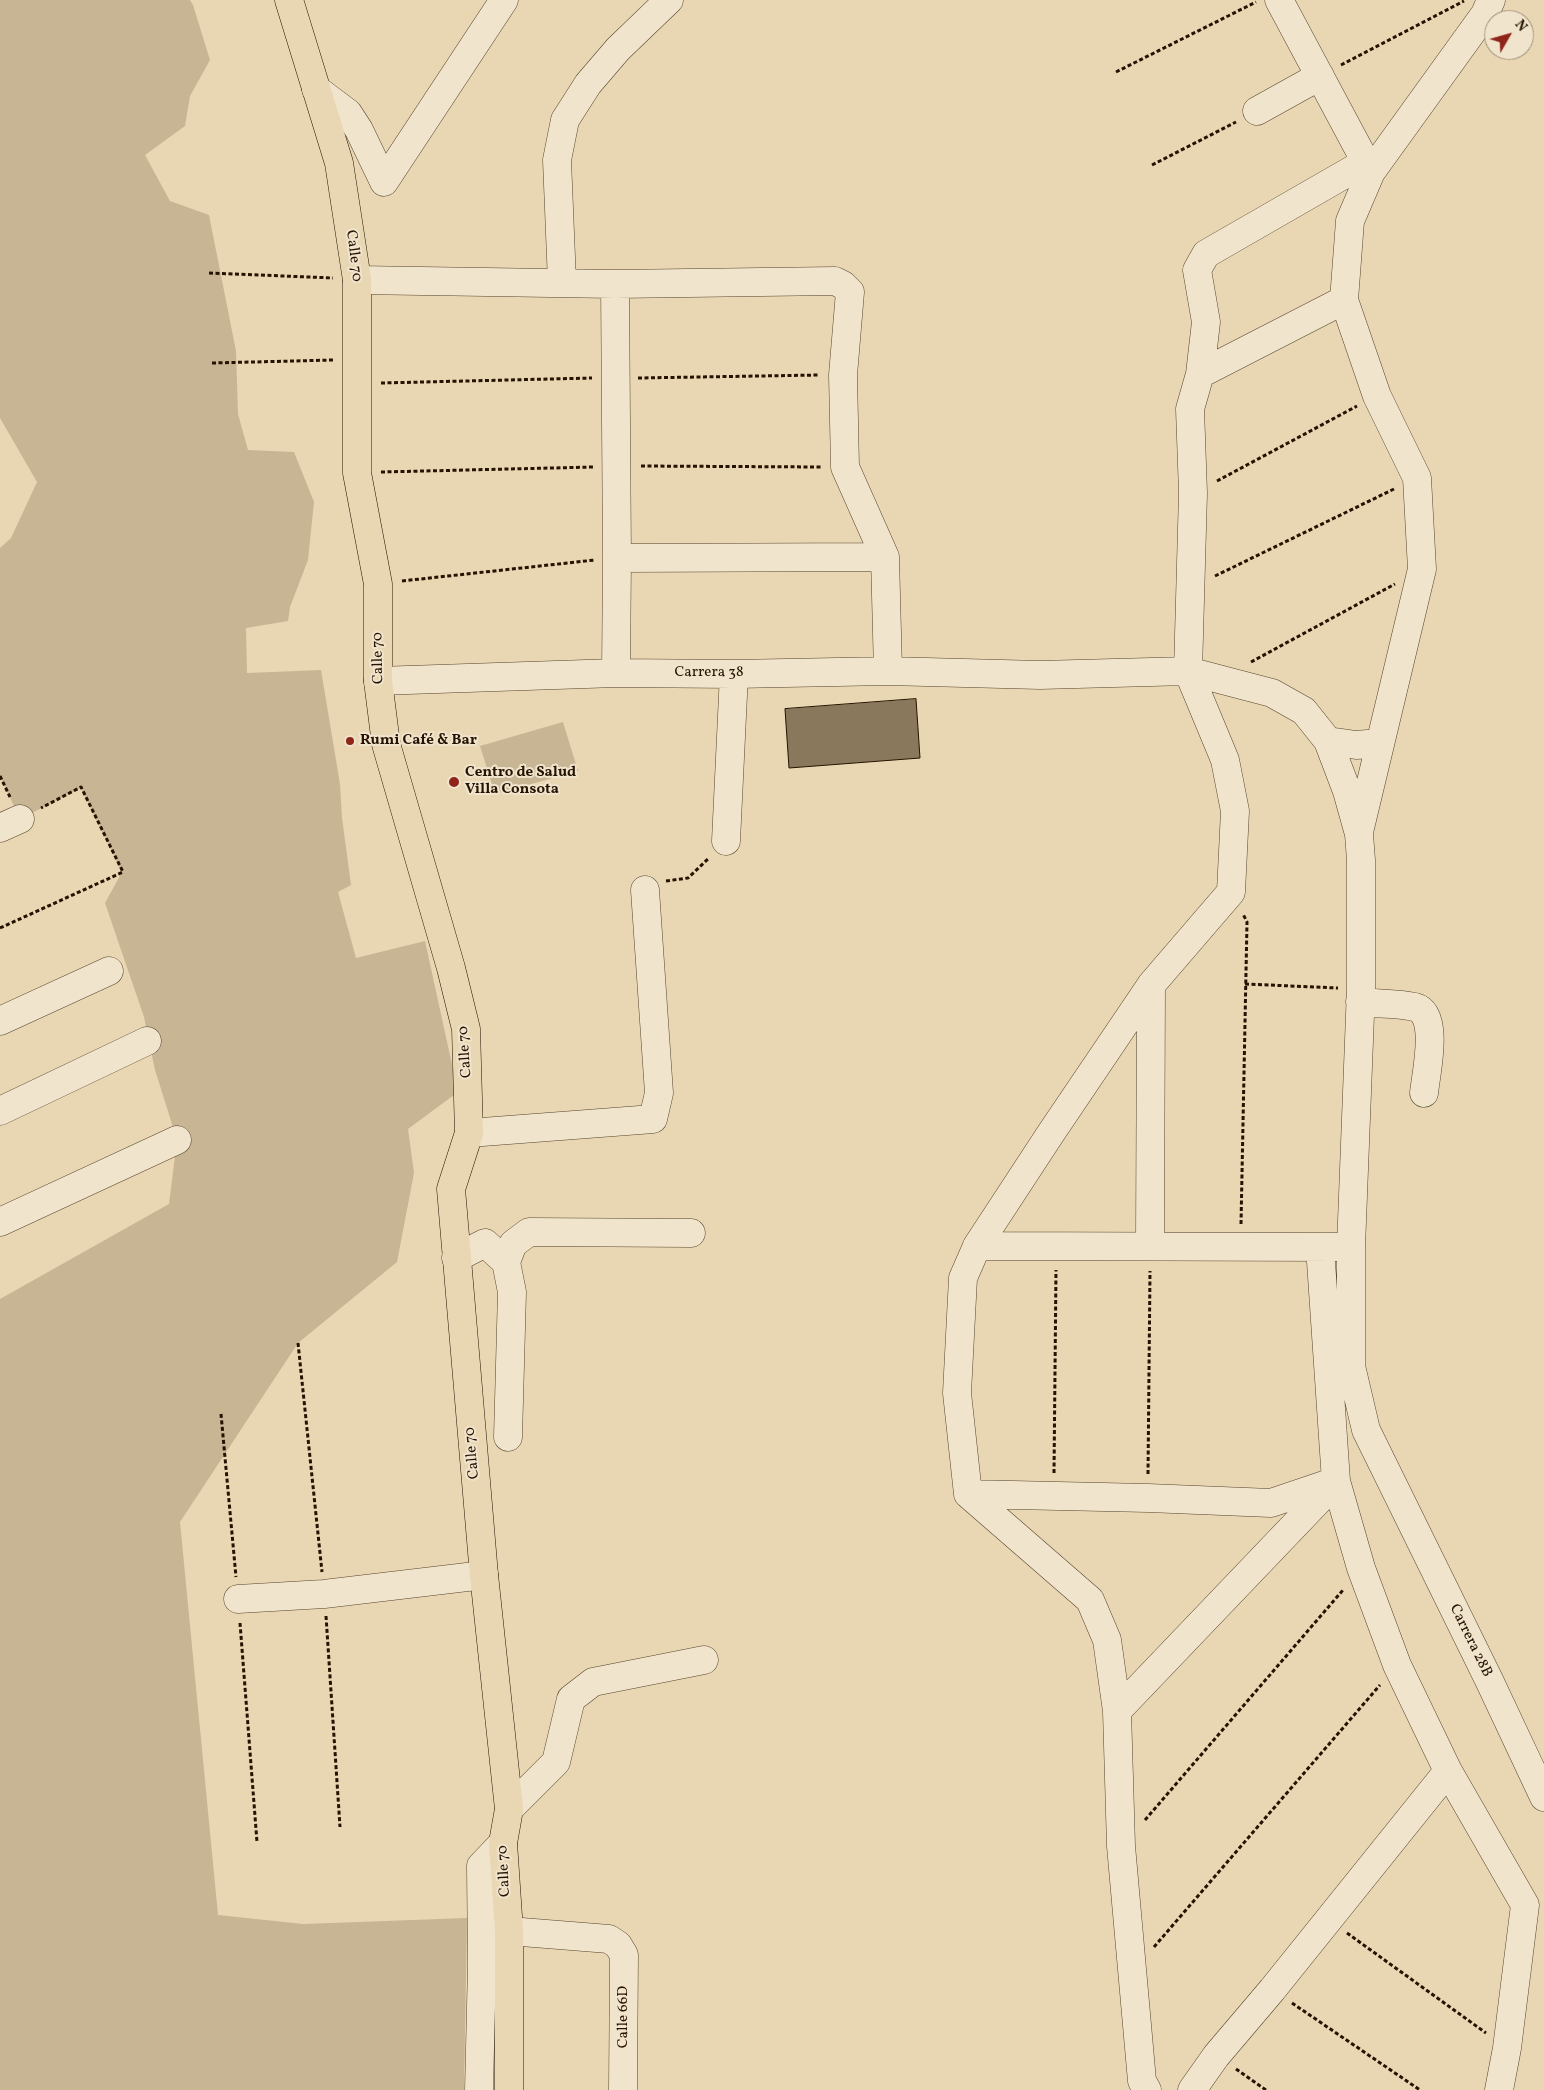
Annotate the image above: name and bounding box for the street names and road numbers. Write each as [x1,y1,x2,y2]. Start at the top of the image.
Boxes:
street label: Calle 70 [341,229,365,283]
street label: Calle 70 [370,632,388,684]
street label: Carrera 38 [674,664,744,682]
street label: Calle 70 [455,1025,477,1079]
street label: Calle 70 [462,1426,484,1480]
street label: Carrera 28B [1445,1602,1495,1680]
street label: Calle 70 [495,1845,515,1897]
street label: Calle 66D [615,1986,633,2048]

